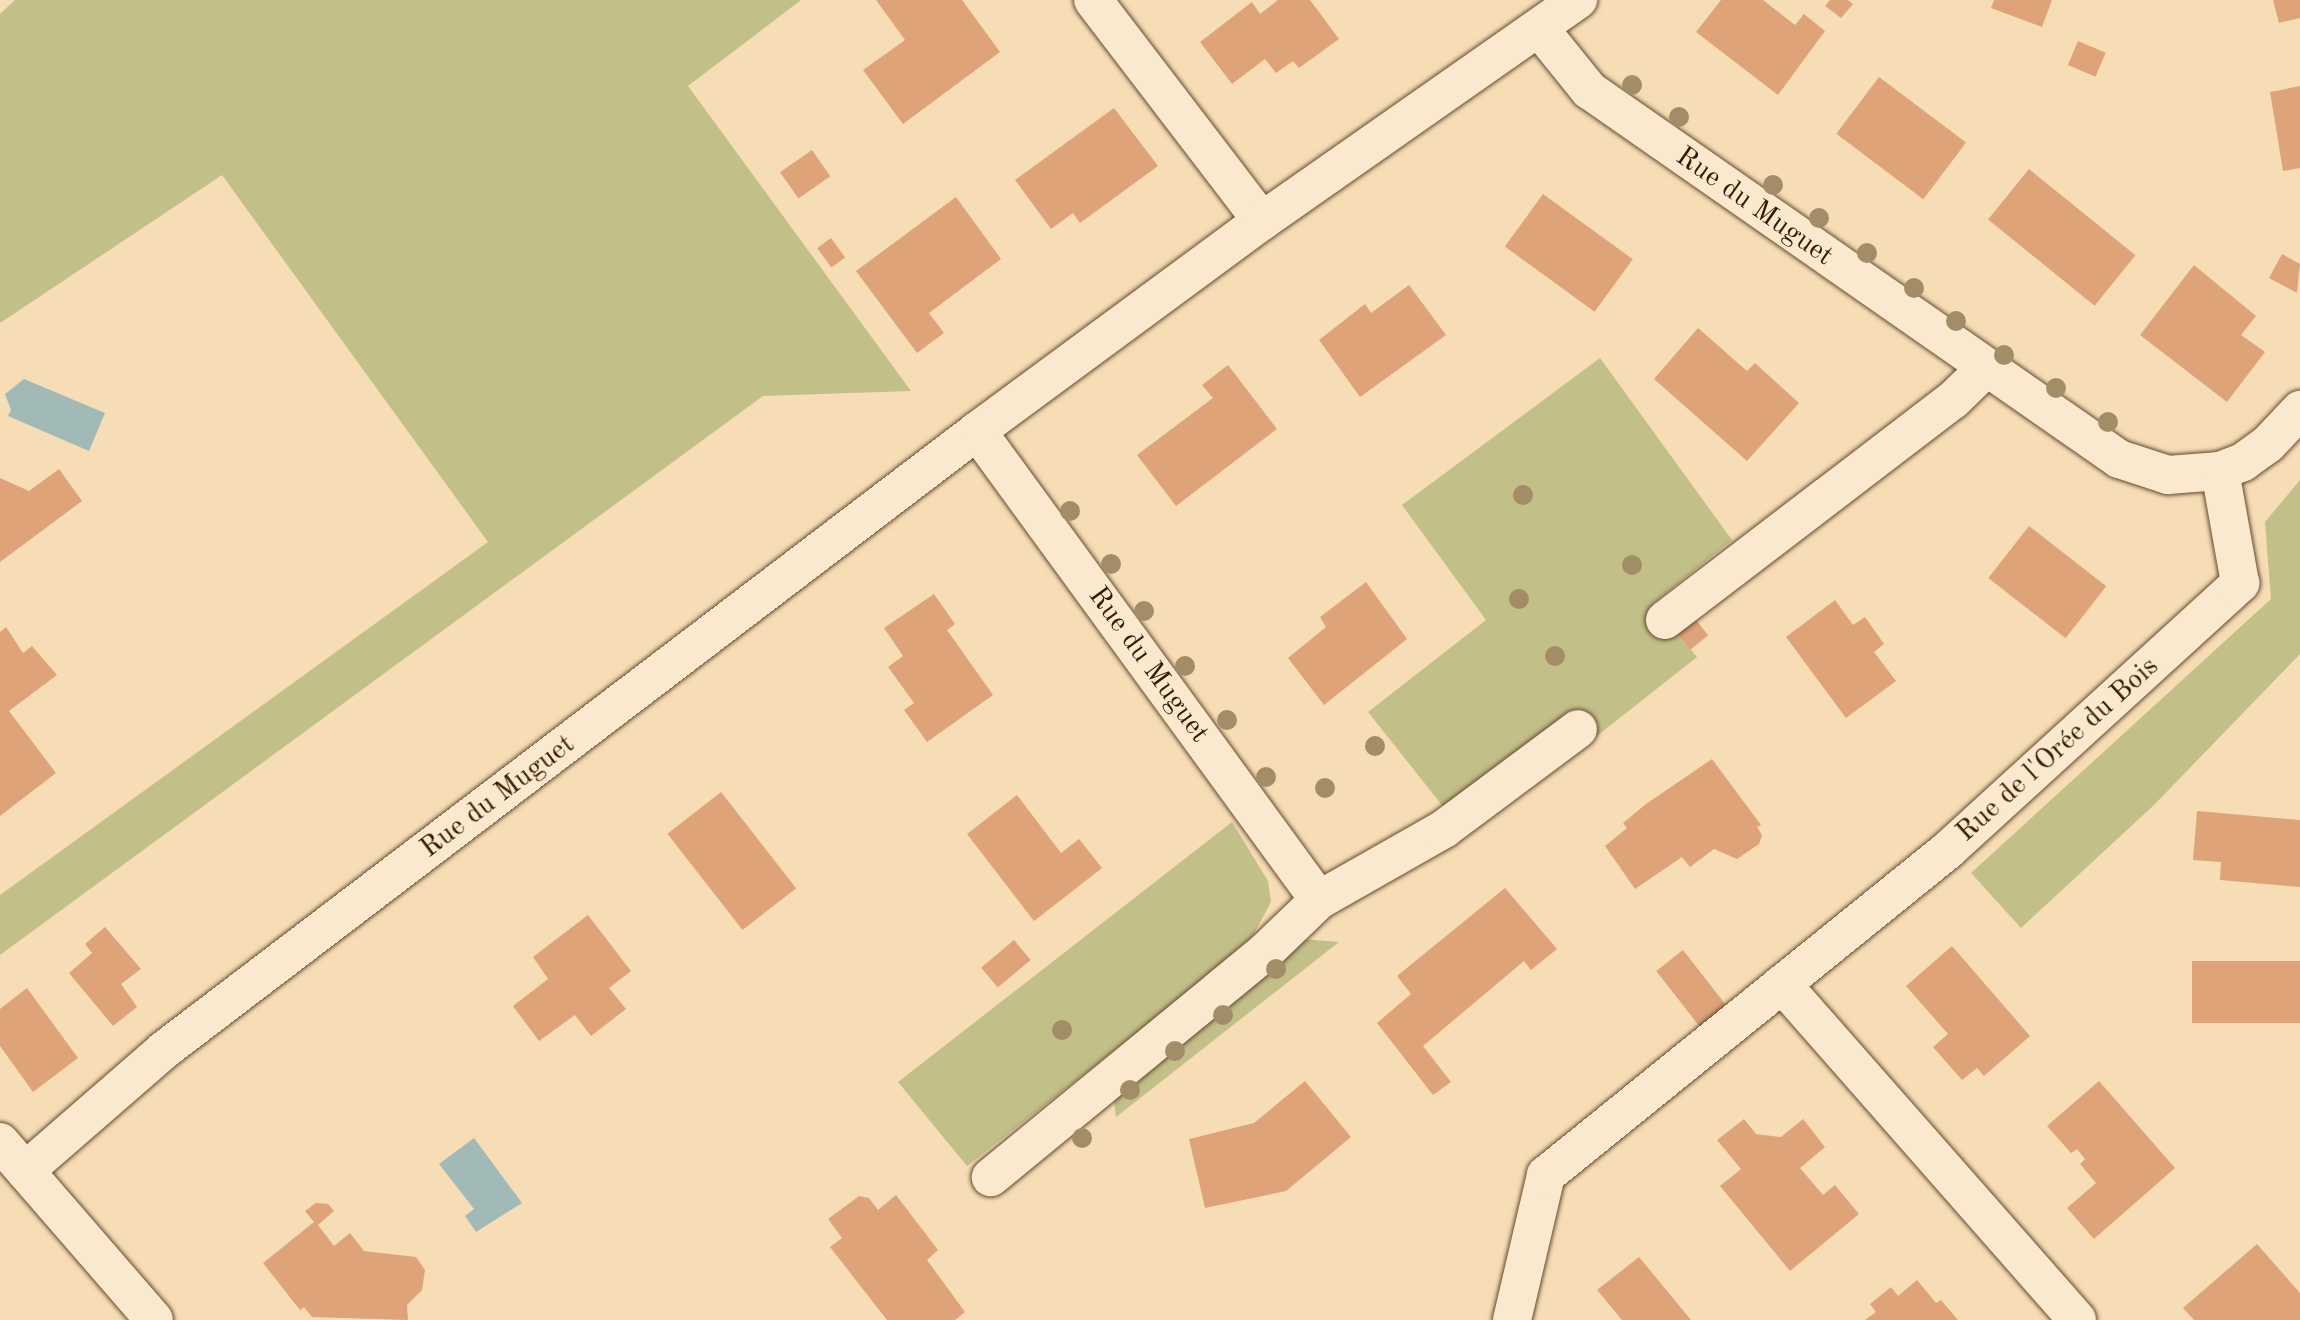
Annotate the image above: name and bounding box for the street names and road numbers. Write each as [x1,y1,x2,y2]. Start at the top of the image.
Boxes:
street label: Rue du Muguet [1669,140,1839,274]
street label: Rue du Muguet [1080,581,1216,749]
street label: Rue de l'Orée du Bois [1950,650,2166,850]
street label: Rue du Muguet [414,728,582,866]

